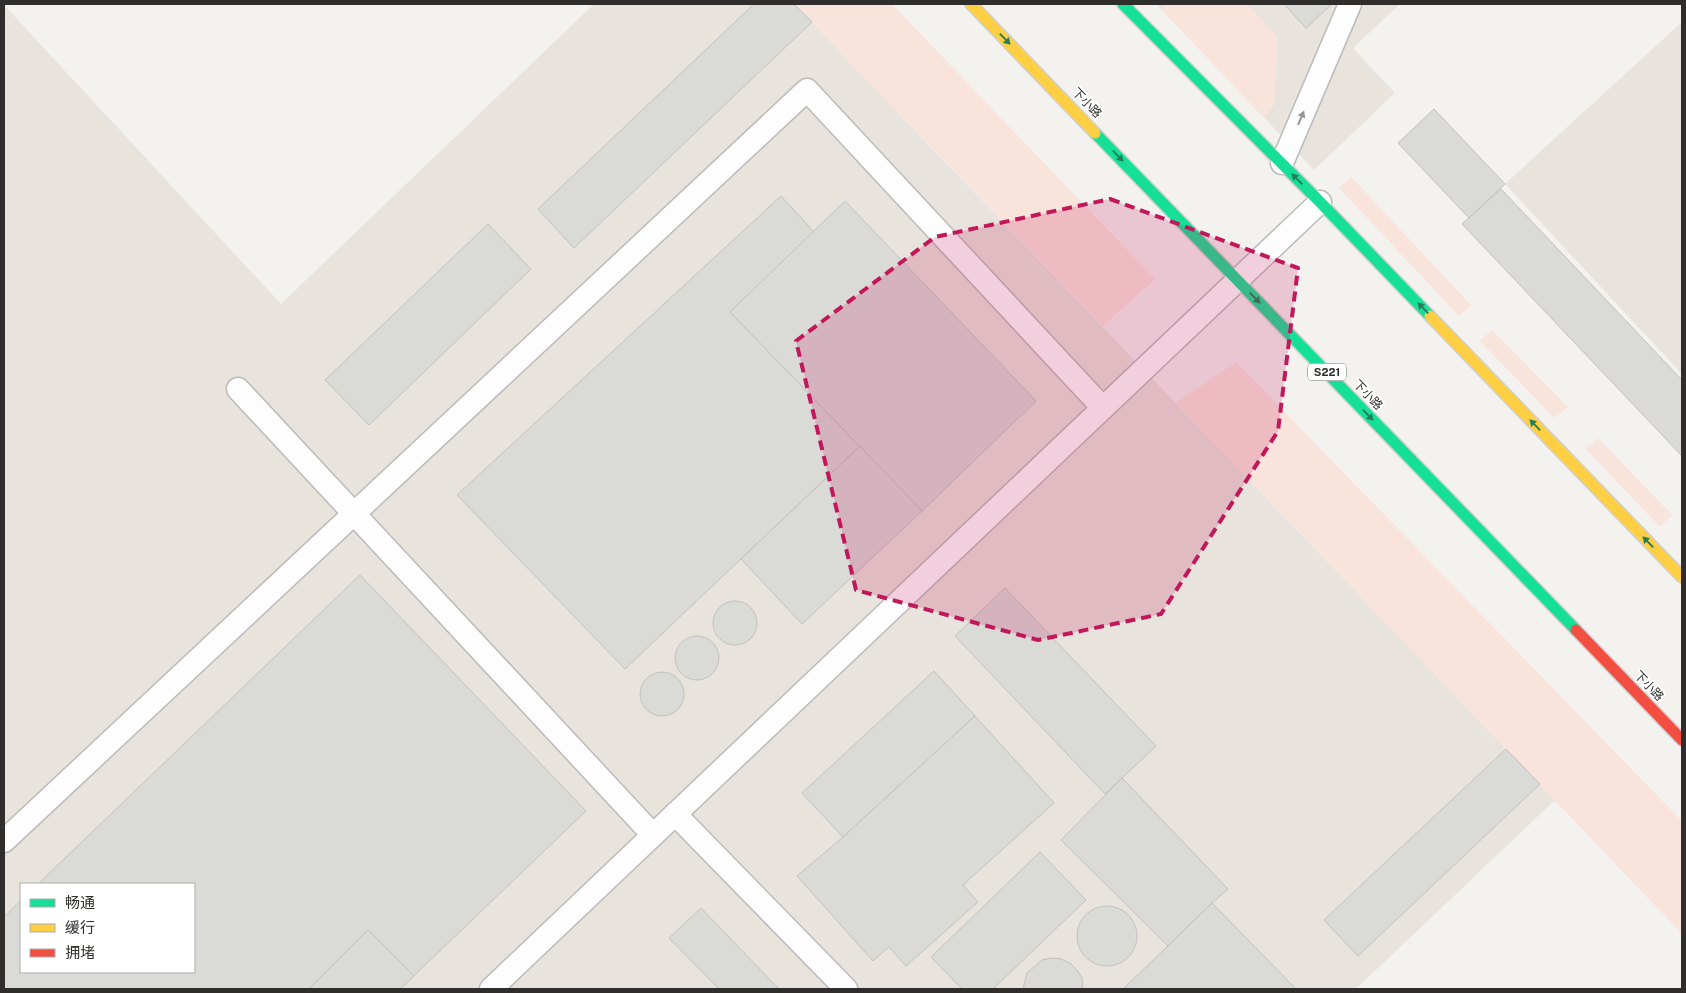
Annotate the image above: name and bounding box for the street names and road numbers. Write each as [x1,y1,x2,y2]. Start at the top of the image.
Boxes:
street label: 下小路 [1069,85,1105,121]
road number: S221 [1308,364,1346,381]
street label: 下小路 [1350,377,1386,413]
street label: 下小路 [1631,668,1667,704]

